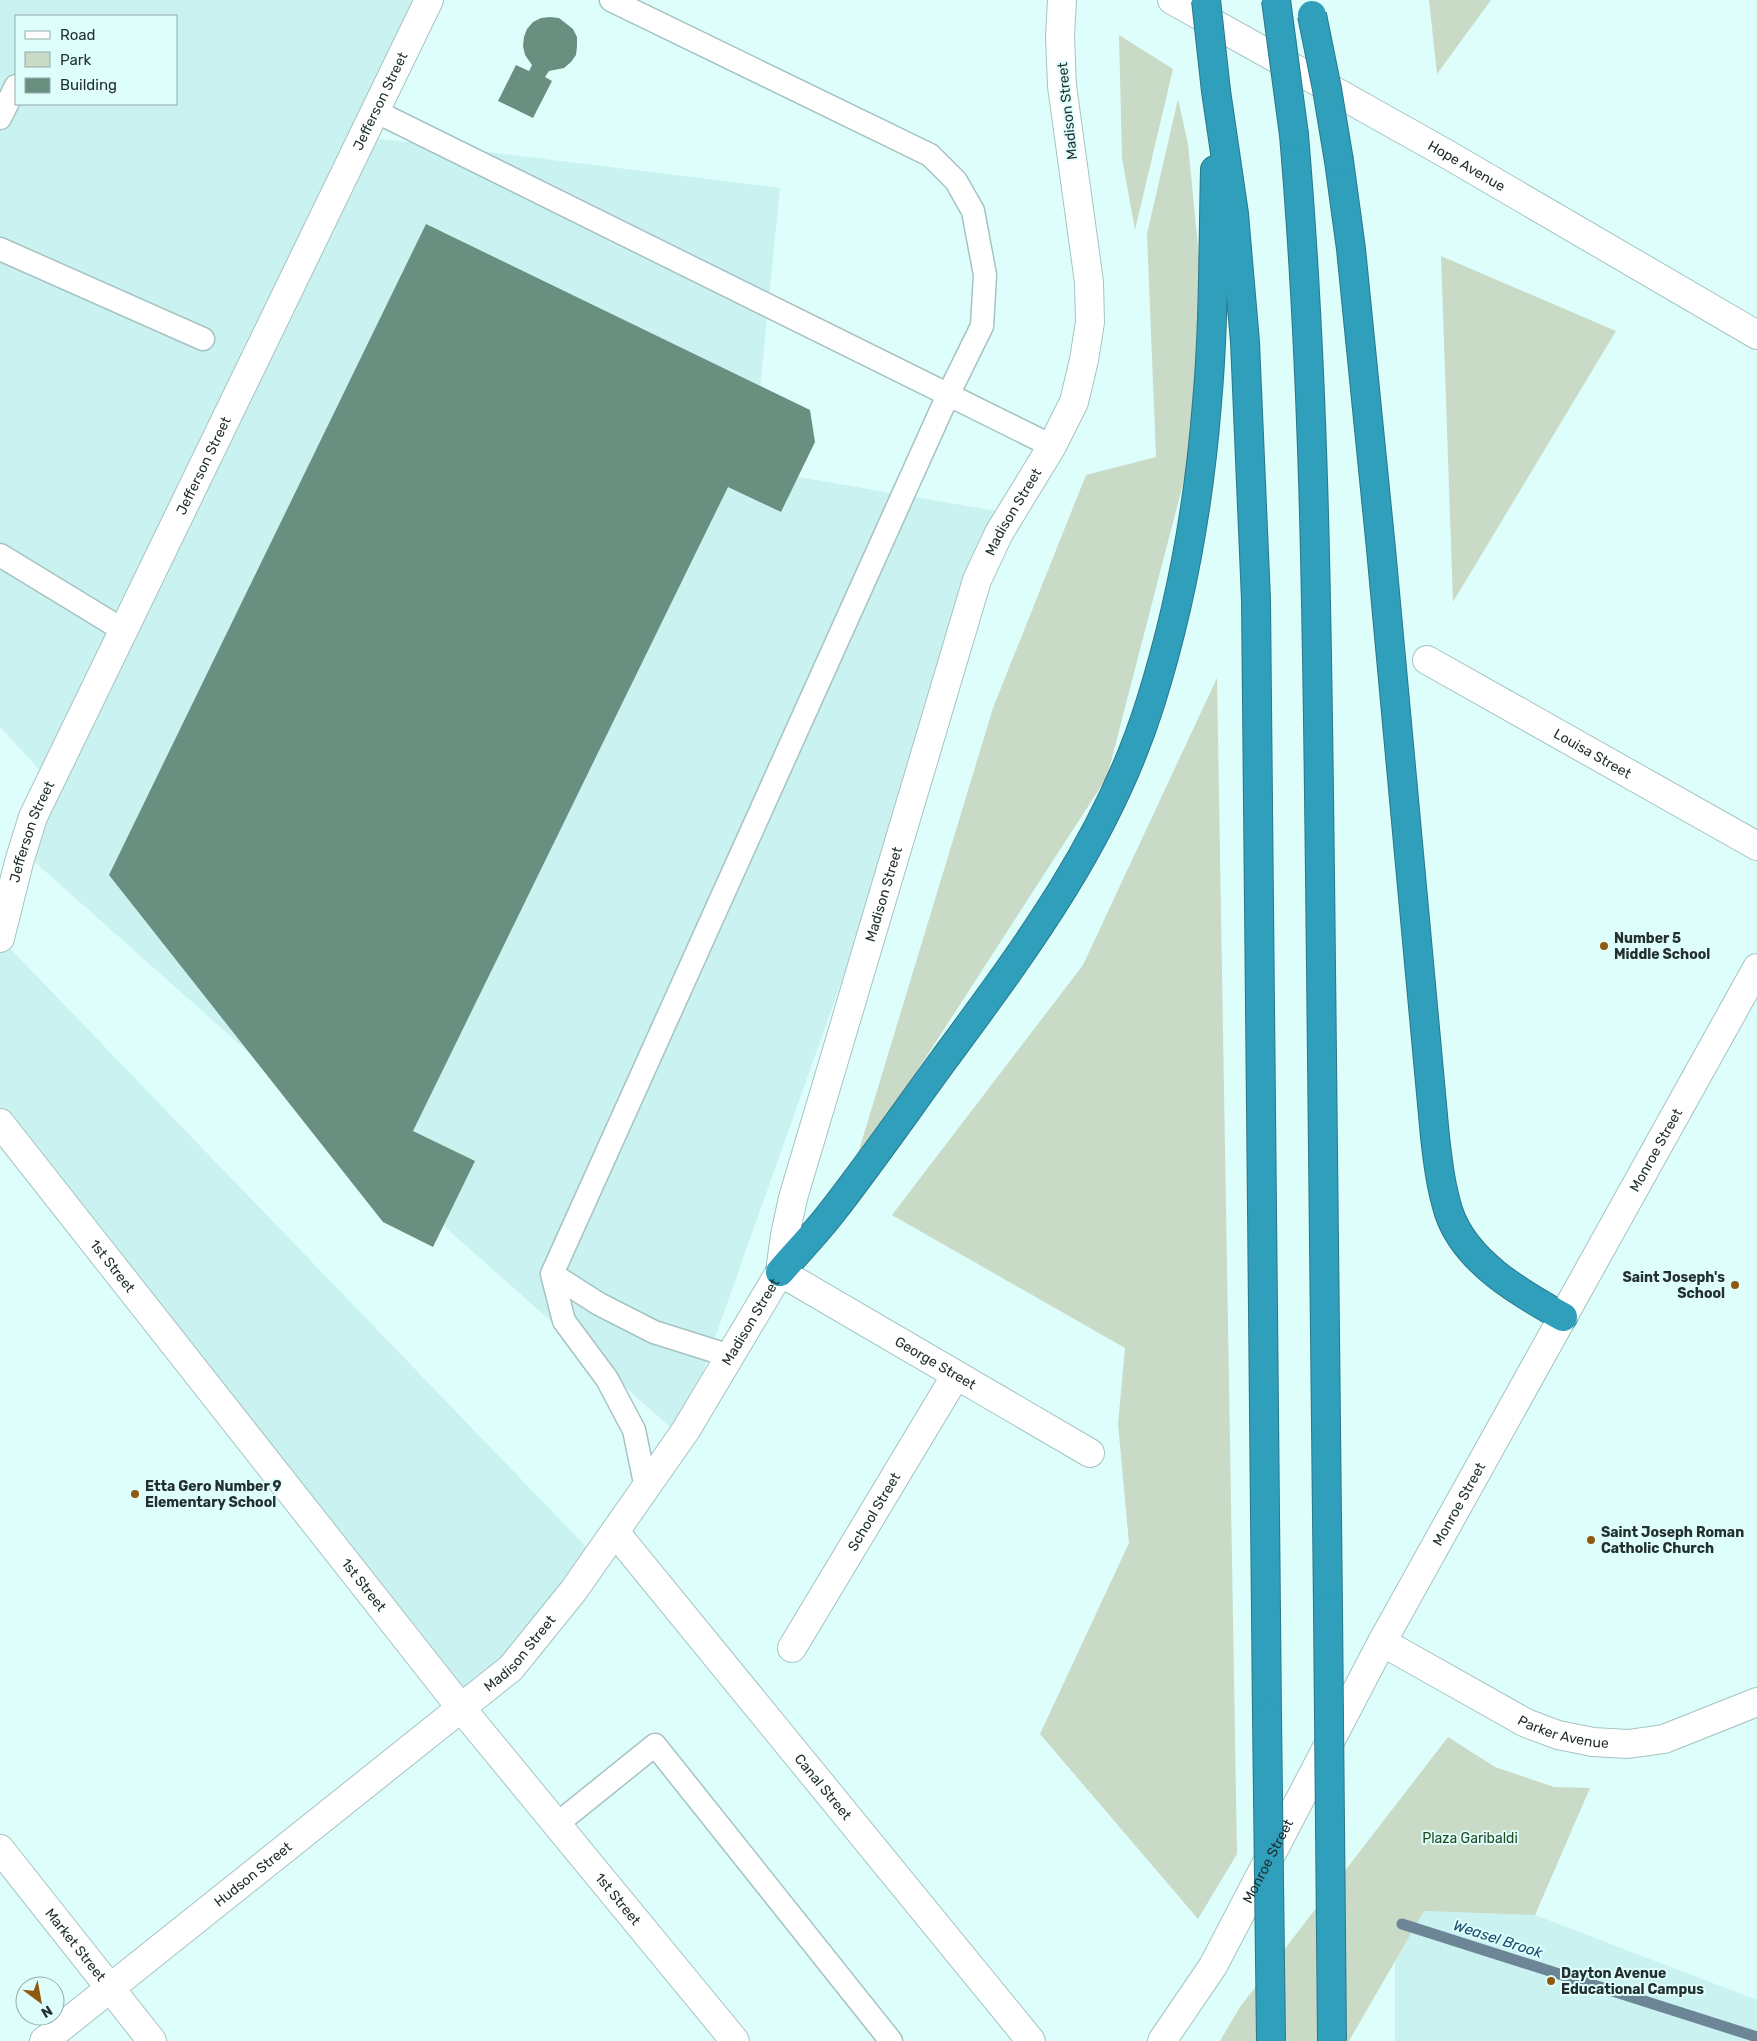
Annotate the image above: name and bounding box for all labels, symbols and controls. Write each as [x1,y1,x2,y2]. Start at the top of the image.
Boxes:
legend [15,15,178,105]
text: Road [60,26,96,44]
street label: Jefferson Street [349,49,412,153]
text: Park [60,51,91,69]
street label: Madison Street [1054,61,1081,161]
text: Building [60,76,117,94]
street label: Hope Avenue [1425,137,1508,195]
street label: Jefferson Street [173,413,235,518]
street label: Madison Street [982,465,1046,558]
street label: Louisa Street [1550,725,1635,783]
street label: Jefferson Street [6,778,58,884]
street label: Madison Street [862,844,906,944]
place label: Number 5 Middle School [1614,930,1710,963]
marker: Number 5 Middle School [1598,940,1610,952]
street label: Monroe Street [1626,1105,1686,1195]
street label: 1st Street [86,1236,139,1296]
place label: Saint Joseph's School [1623,1269,1725,1302]
street label: Madison Street [718,1275,784,1369]
marker: Saint Joseph's School [1729,1279,1741,1291]
street label: George Street [892,1333,979,1394]
street label: Monroe Street [1429,1459,1489,1549]
street label: School Street [844,1469,905,1554]
place label: Etta Gero Number 9 Elementary School [145,1478,282,1511]
marker: Etta Gero Number 9 Elementary School [129,1488,141,1500]
place label: Saint Joseph Roman Catholic Church [1601,1524,1744,1557]
marker: Saint Joseph Roman Catholic Church [1585,1534,1597,1546]
street label: 1st Street [338,1555,390,1615]
street label: Madison Street [481,1611,560,1695]
street label: Parker Avenue [1515,1712,1609,1752]
street label: Canal Street [791,1750,855,1824]
street label: Monroe Street [1239,1816,1297,1906]
park label: Plaza Garibaldi [1422,1830,1518,1847]
street label: Hudson Street [211,1838,296,1911]
street label: 1st Street [591,1870,644,1929]
street label: Market Street [41,1905,110,1985]
water label: Weasel Brook [1451,1916,1545,1962]
place label: Dayton Avenue Educational Campus [1561,1965,1704,1998]
marker: Dayton Avenue Educational Campus [1545,1975,1557,1987]
north arrow [15,1976,65,2026]
text: N [38,2002,55,2021]

